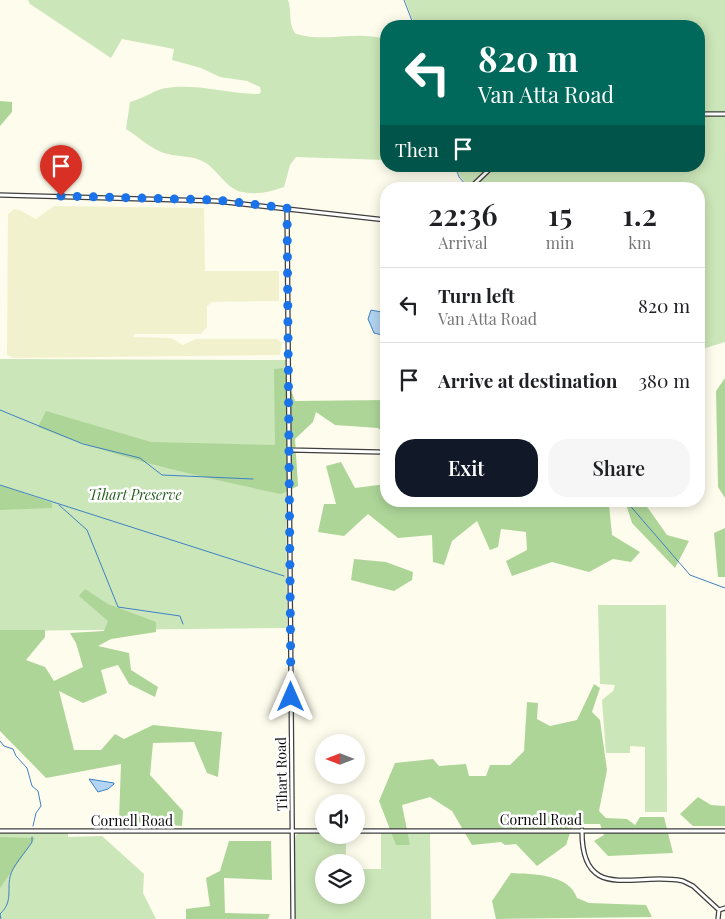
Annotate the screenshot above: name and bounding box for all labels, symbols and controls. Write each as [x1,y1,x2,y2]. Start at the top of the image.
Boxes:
text: 820 m [478,34,578,81]
icon: left [395,40,460,105]
text: Van Atta Road [478,79,614,109]
icon: arrive [449,135,477,163]
text: Then [395,136,439,162]
pin [40,145,82,196]
icon: arrive [47,152,75,180]
text: 22:36 [428,194,498,234]
text: 15 [548,194,572,234]
text: 1.2 [622,194,657,234]
text: Arrival [438,232,488,253]
text: min [546,232,574,253]
text: km [628,232,651,253]
text: Turn left [438,282,515,308]
icon: left [395,291,423,319]
text: 820 m [638,292,690,318]
text: Van Atta Road [438,308,537,329]
icon: arrive [395,366,423,394]
text: Arrive at destination [438,367,618,393]
text: 380 m [639,367,690,393]
button: Exit [395,439,538,497]
button: Share [548,439,690,497]
park label: Tihart Preserve [88,485,182,504]
position arrow [264,670,316,722]
north arrow [315,734,365,784]
map controls [315,734,365,904]
street label: Tihart Road [271,737,291,811]
button: sound [315,794,365,844]
street label: Cornell Road [500,810,582,829]
street label: Cornell Road [91,811,173,830]
button: layers [315,854,365,904]

